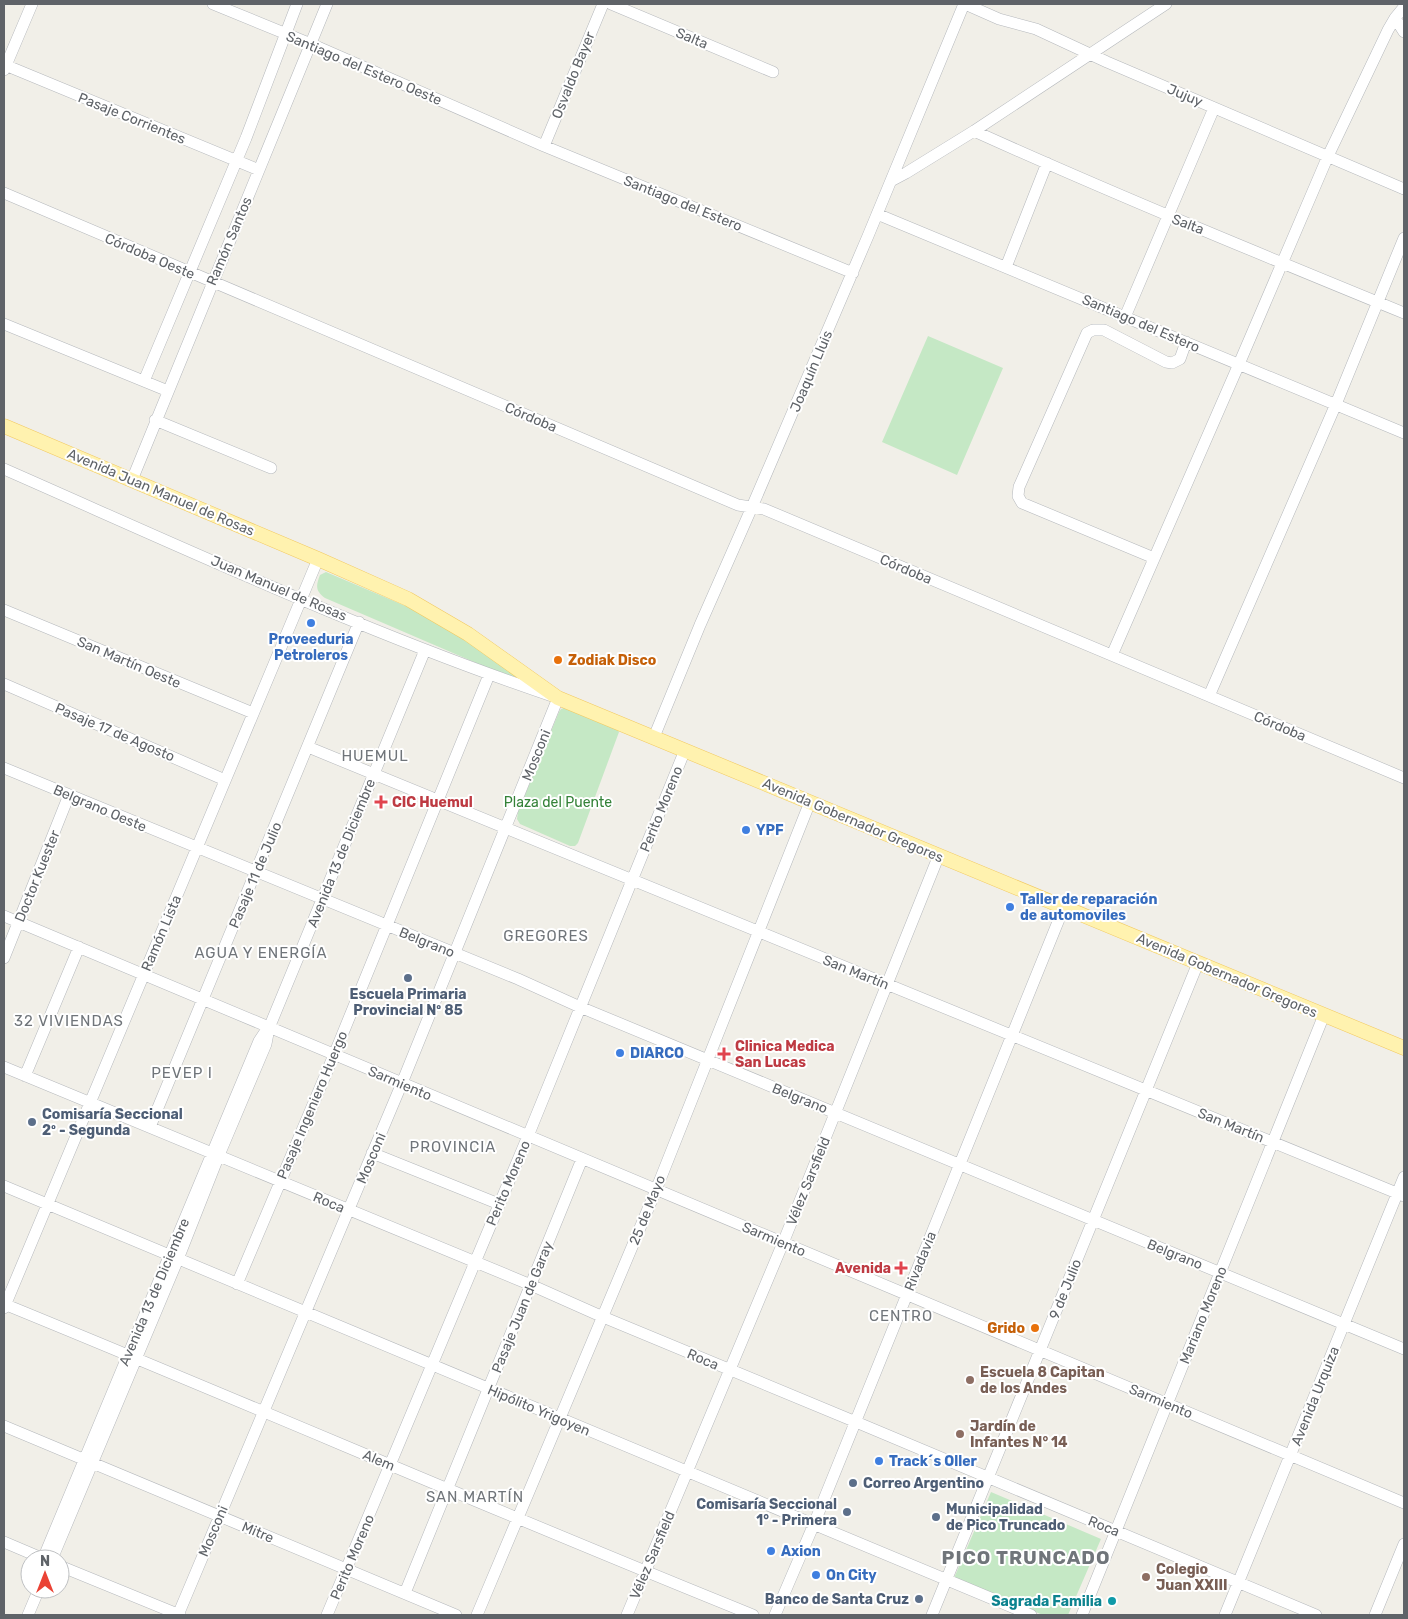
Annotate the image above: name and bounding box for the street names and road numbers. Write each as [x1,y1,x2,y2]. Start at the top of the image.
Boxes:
street label: Salta [673,24,710,53]
street label: Santiago del Estero Oeste [283,28,444,109]
street label: Osvaldo Bayer [548,29,599,121]
street label: Jujuy [1164,80,1205,111]
street label: Pasaje Corrientes [76,89,188,148]
street label: Santiago del Estero [621,172,745,235]
street label: Ramón Santos [203,194,256,288]
street label: Salta [1169,211,1206,238]
street label: Córdoba Oeste [102,230,198,283]
street label: Santiago del Estero [1079,291,1202,356]
street label: Joaquín Lluis [787,328,836,415]
street label: Córdoba [502,399,559,436]
street label: Avenida Juan Manuel de Rosas [65,445,257,540]
street label: Córdoba [877,551,934,588]
street label: Juan Manuel de Rosas [208,552,349,625]
street label: San Martín Oeste [74,633,183,692]
street label: Pasaje 17 de Agosto [52,700,177,765]
street label: Córdoba [1251,708,1308,745]
street label: Mosconi [518,727,554,783]
street label: Perito Moreno [637,764,686,855]
street label: Avenida Gobernador Gregores [760,775,946,866]
street label: Avenida 13 de Diciembre [304,776,379,930]
street label: Belgrano Oeste [51,781,149,836]
street label: Pasaje 11 de Julio [225,820,285,931]
street label: Doctor Kuester [11,827,64,925]
street label: Ramón Lista [138,893,185,974]
street label: Belgrano [397,924,457,961]
street label: Avenida Gobernador Gregores [1134,930,1320,1021]
street label: San Martín [820,951,891,993]
street label: Pasaje Ingeniero Huergo [274,1029,351,1182]
street label: Sarmiento [365,1062,434,1104]
street label: Belgrano [770,1080,830,1117]
street label: San Martín [1195,1104,1266,1146]
street label: Mosconi [353,1130,390,1186]
street label: Vélez Sarsfield [783,1134,834,1228]
street label: Perito Moreno [483,1138,534,1228]
street label: 25 de Mayo [626,1173,669,1248]
street label: Roca [310,1188,347,1217]
street label: Avenida 13 de Diciembre [116,1216,193,1369]
street label: Sarmiento [739,1218,808,1260]
street label: Rivadavia [901,1229,940,1293]
street label: Belgrano [1145,1236,1205,1273]
street label: Pasaje Juan de Garay [488,1239,557,1376]
street label: 9 de Julio [1046,1257,1085,1322]
street label: Mariano Moreno [1176,1264,1231,1367]
street label: Avenida Urquiza [1288,1344,1343,1448]
street label: Roca [684,1345,721,1374]
street label: Sarmiento [1126,1380,1195,1422]
street label: Hipólito Yrigoyen [485,1381,593,1440]
street label: Alem [360,1446,397,1475]
street label: Mosconi [195,1503,232,1559]
street label: Vélez Sarsfield [626,1509,679,1602]
street label: Perito Moreno [327,1512,378,1602]
street label: Roca [1086,1512,1122,1540]
street label: Mitre [239,1518,276,1547]

